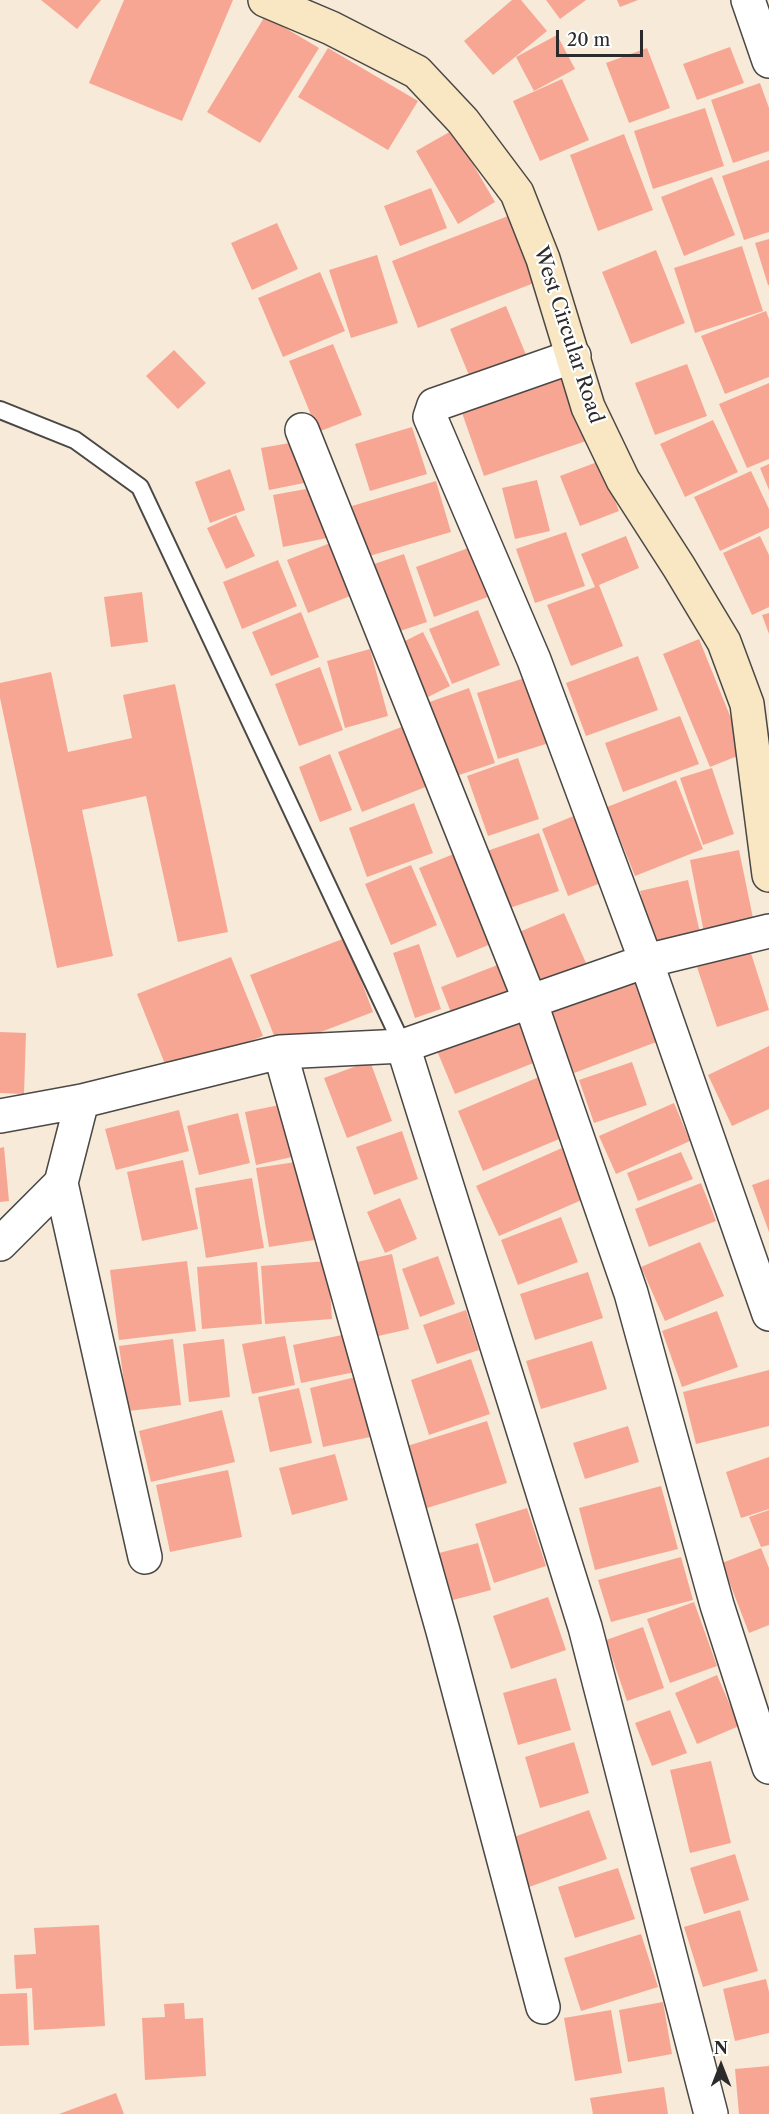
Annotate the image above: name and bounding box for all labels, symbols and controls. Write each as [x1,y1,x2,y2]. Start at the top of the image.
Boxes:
scale bar [559,18,646,56]
text: 20 m [567,29,610,51]
street label: West Circular Road [528,244,608,426]
north arrow [691,2036,751,2096]
text: N [714,2038,728,2058]

